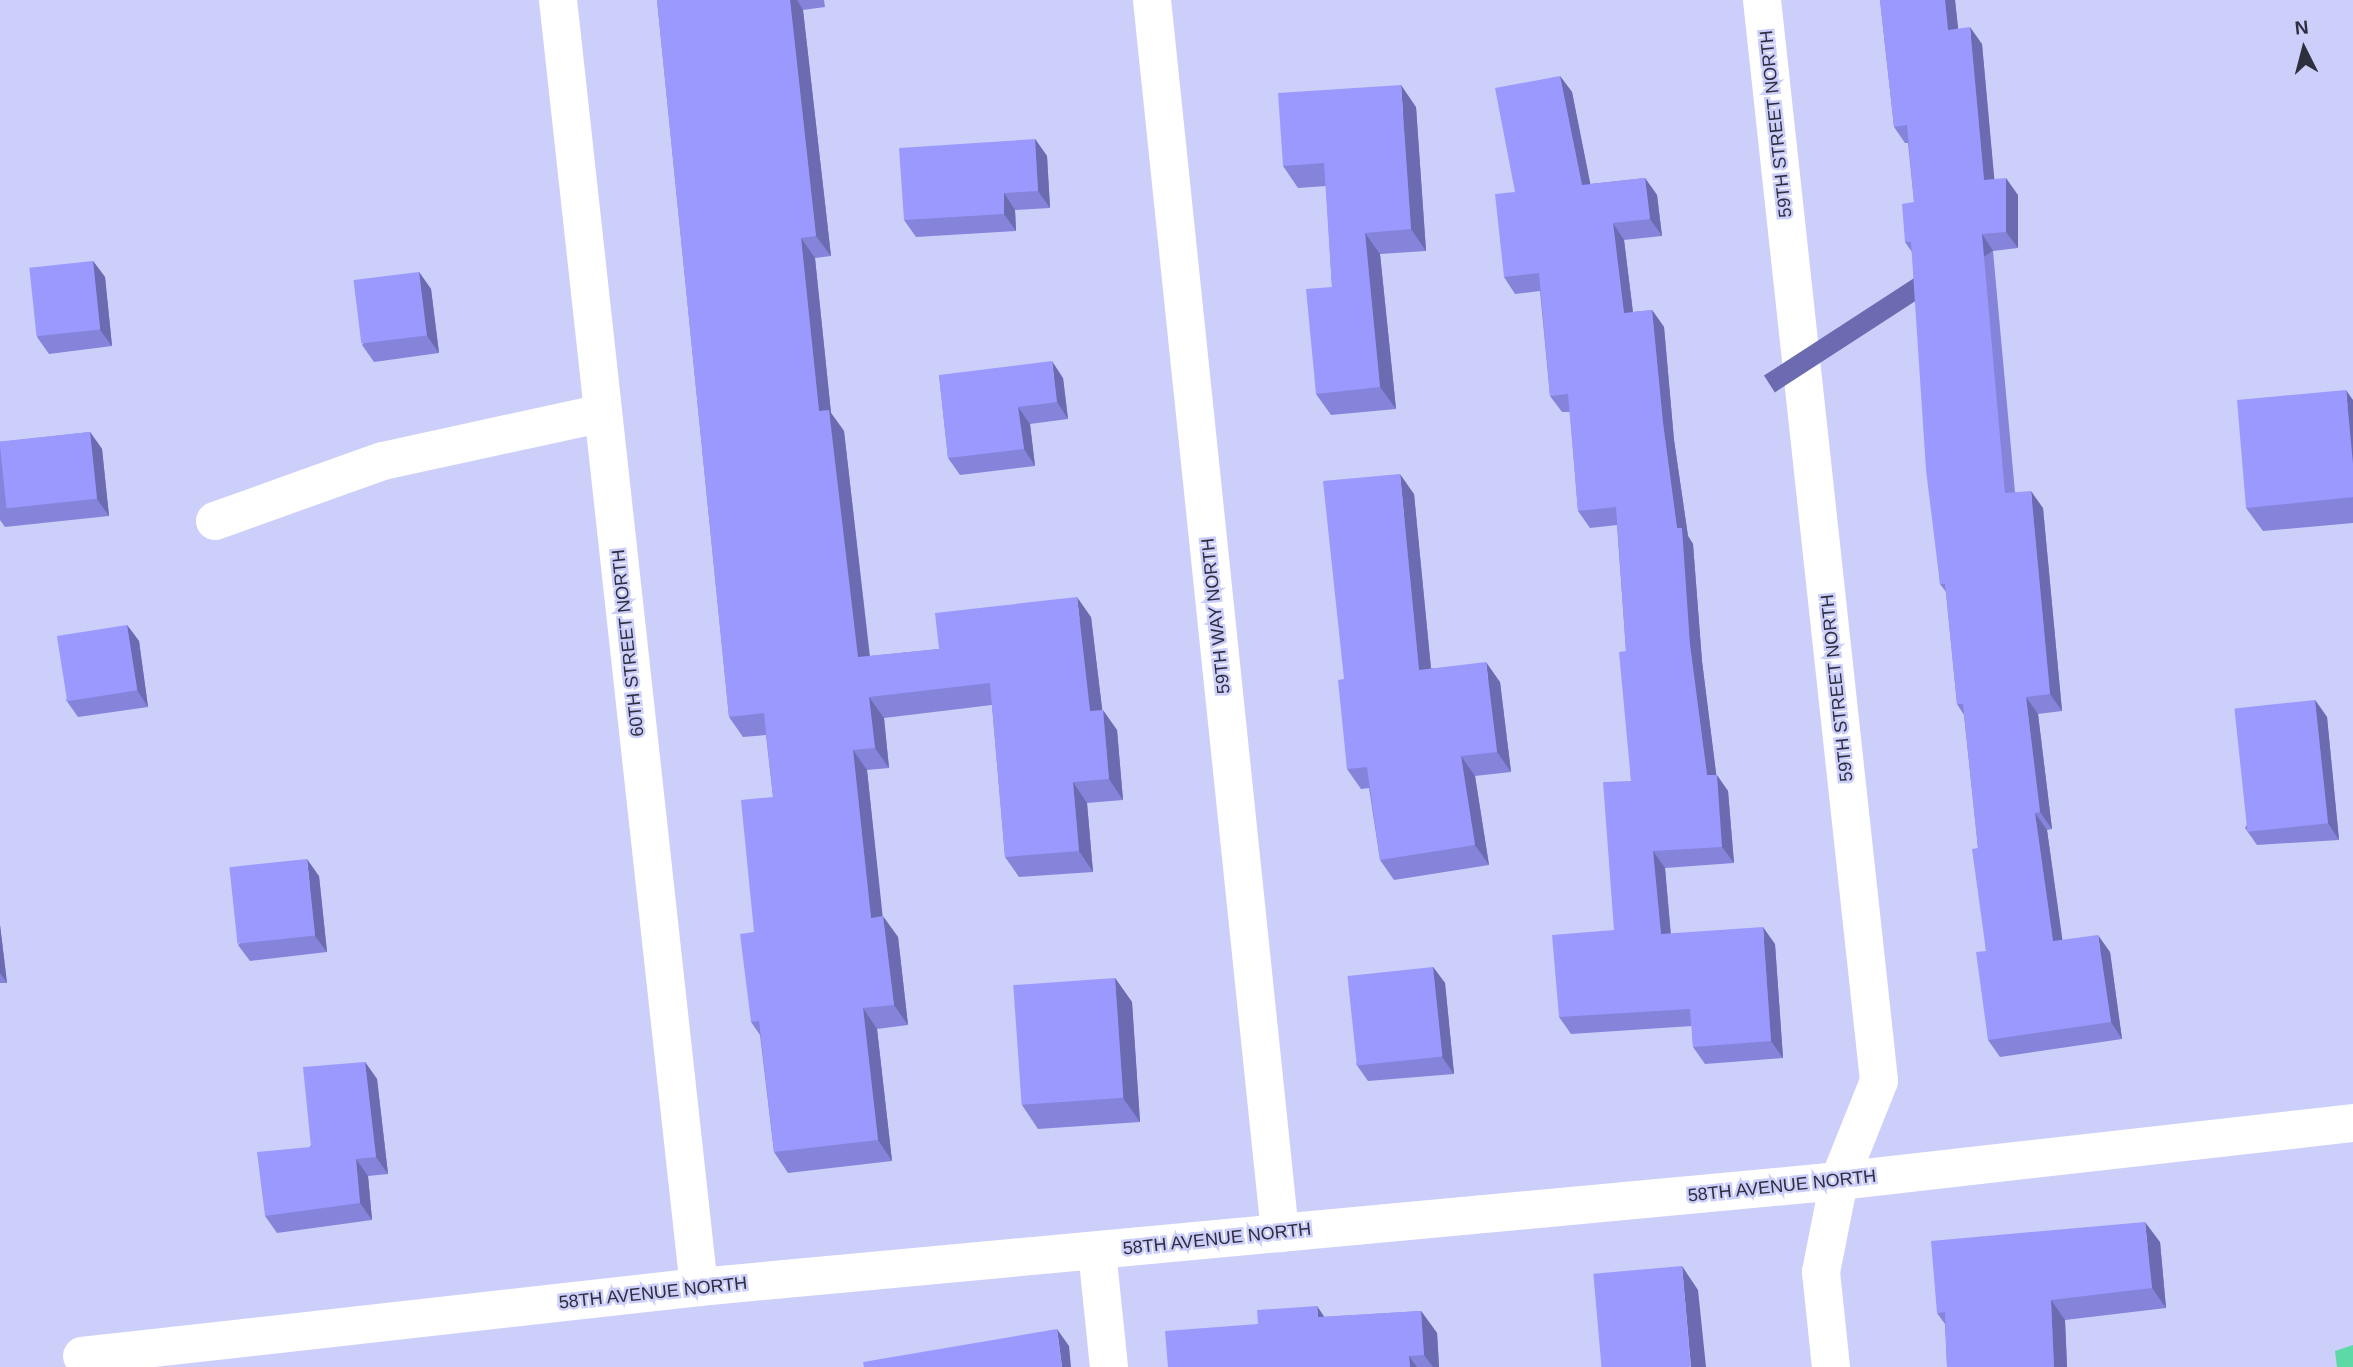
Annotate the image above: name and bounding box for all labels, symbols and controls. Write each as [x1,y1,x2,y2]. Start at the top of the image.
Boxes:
north arrow [2269,14,2339,84]
text: N [2294,16,2310,39]
street label: 59TH STREET NORTH [1755,29,1797,219]
street label: 59TH WAY NORTH [1197,537,1235,695]
street label: 60TH STREET NORTH [607,548,649,738]
street label: 59TH STREET NORTH [1816,593,1858,783]
street label: 58TH AVENUE NORTH [1686,1165,1878,1207]
street label: 58TH AVENUE NORTH [1121,1218,1313,1260]
street label: 58TH AVENUE NORTH [557,1272,749,1314]

